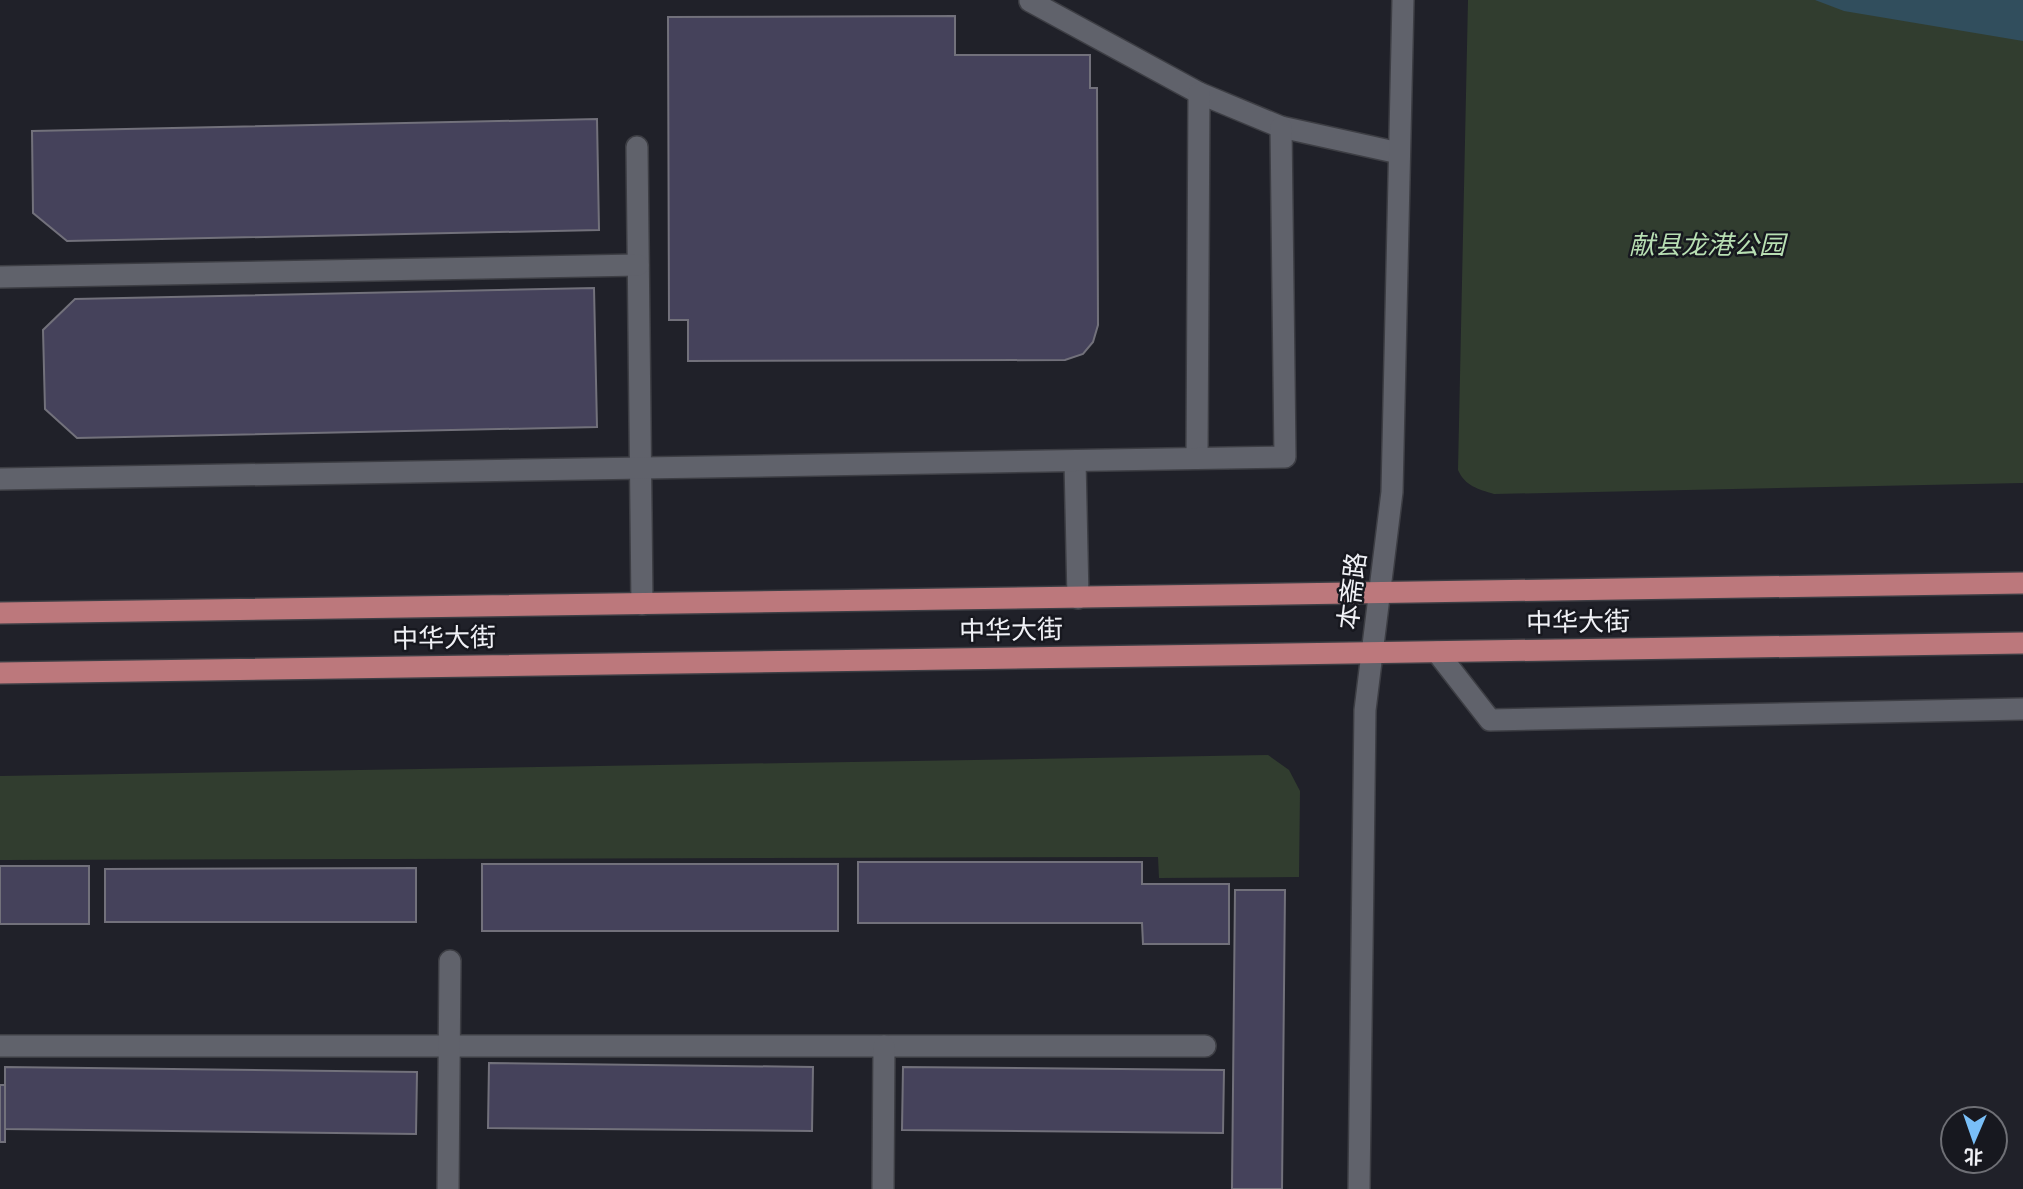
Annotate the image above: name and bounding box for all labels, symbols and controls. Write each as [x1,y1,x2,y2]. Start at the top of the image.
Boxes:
park label: 献县龙港公园 [1629,229,1789,261]
street label: 本斋路 [1331,550,1373,632]
street label: 中华大街 [1526,605,1630,639]
street label: 中华大街 [959,613,1063,647]
street label: 中华大街 [392,621,496,655]
north arrow [1939,1105,2009,1175]
text: 北 [1964,1145,1983,1168]

